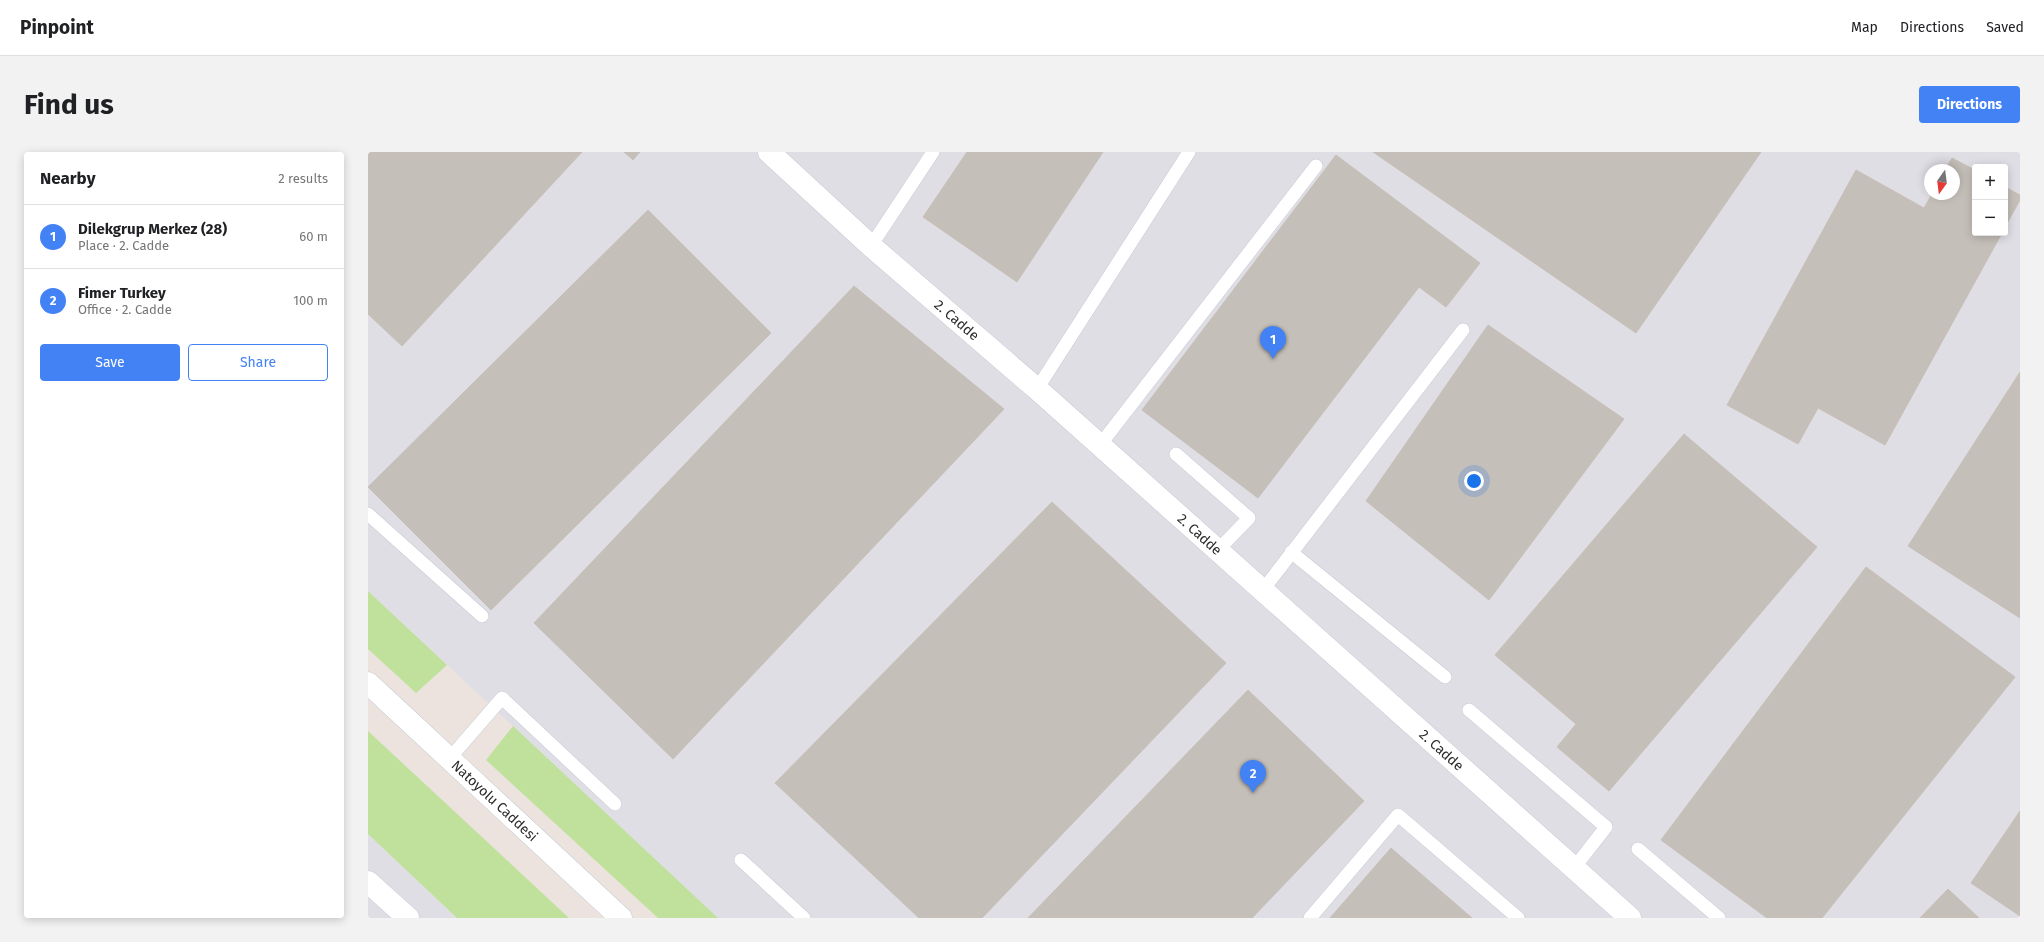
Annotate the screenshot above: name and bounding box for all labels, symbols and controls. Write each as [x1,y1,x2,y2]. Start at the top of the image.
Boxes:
text: Pinpoint [20,16,94,39]
text: Map [1851,19,1878,36]
text: Directions [1900,19,1964,36]
text: Saved [1986,19,2024,36]
button: Directions [1919,86,2020,123]
text: Find us [24,88,114,121]
north arrow [1924,164,1960,200]
map controls [1972,164,2008,236]
button: + [1972,164,2008,200]
text: Nearby [40,168,95,189]
text: 2 results [278,171,328,186]
button: − [1972,200,2008,236]
text: Dilekgrup Merkez (28) [78,220,227,238]
text: 1 [50,229,56,244]
text: 60 m [299,229,328,244]
text: Place · 2. Cadde [78,238,169,253]
text: Fimer Turkey [78,284,166,302]
text: 2 [50,293,56,308]
text: 100 m [293,293,328,308]
street label: 2. Cadde [931,296,983,344]
text: Office · 2. Cadde [78,302,172,317]
pin: 1 [1260,326,1286,359]
button: Save [40,344,180,381]
button: Share [188,344,328,381]
your location [1464,471,1484,491]
street label: 2. Cadde [1174,510,1226,558]
street label: 2. Cadde [1416,726,1467,774]
street label: Natoyolu Caddesi [448,757,541,845]
pin: 2 [1240,760,1266,793]

